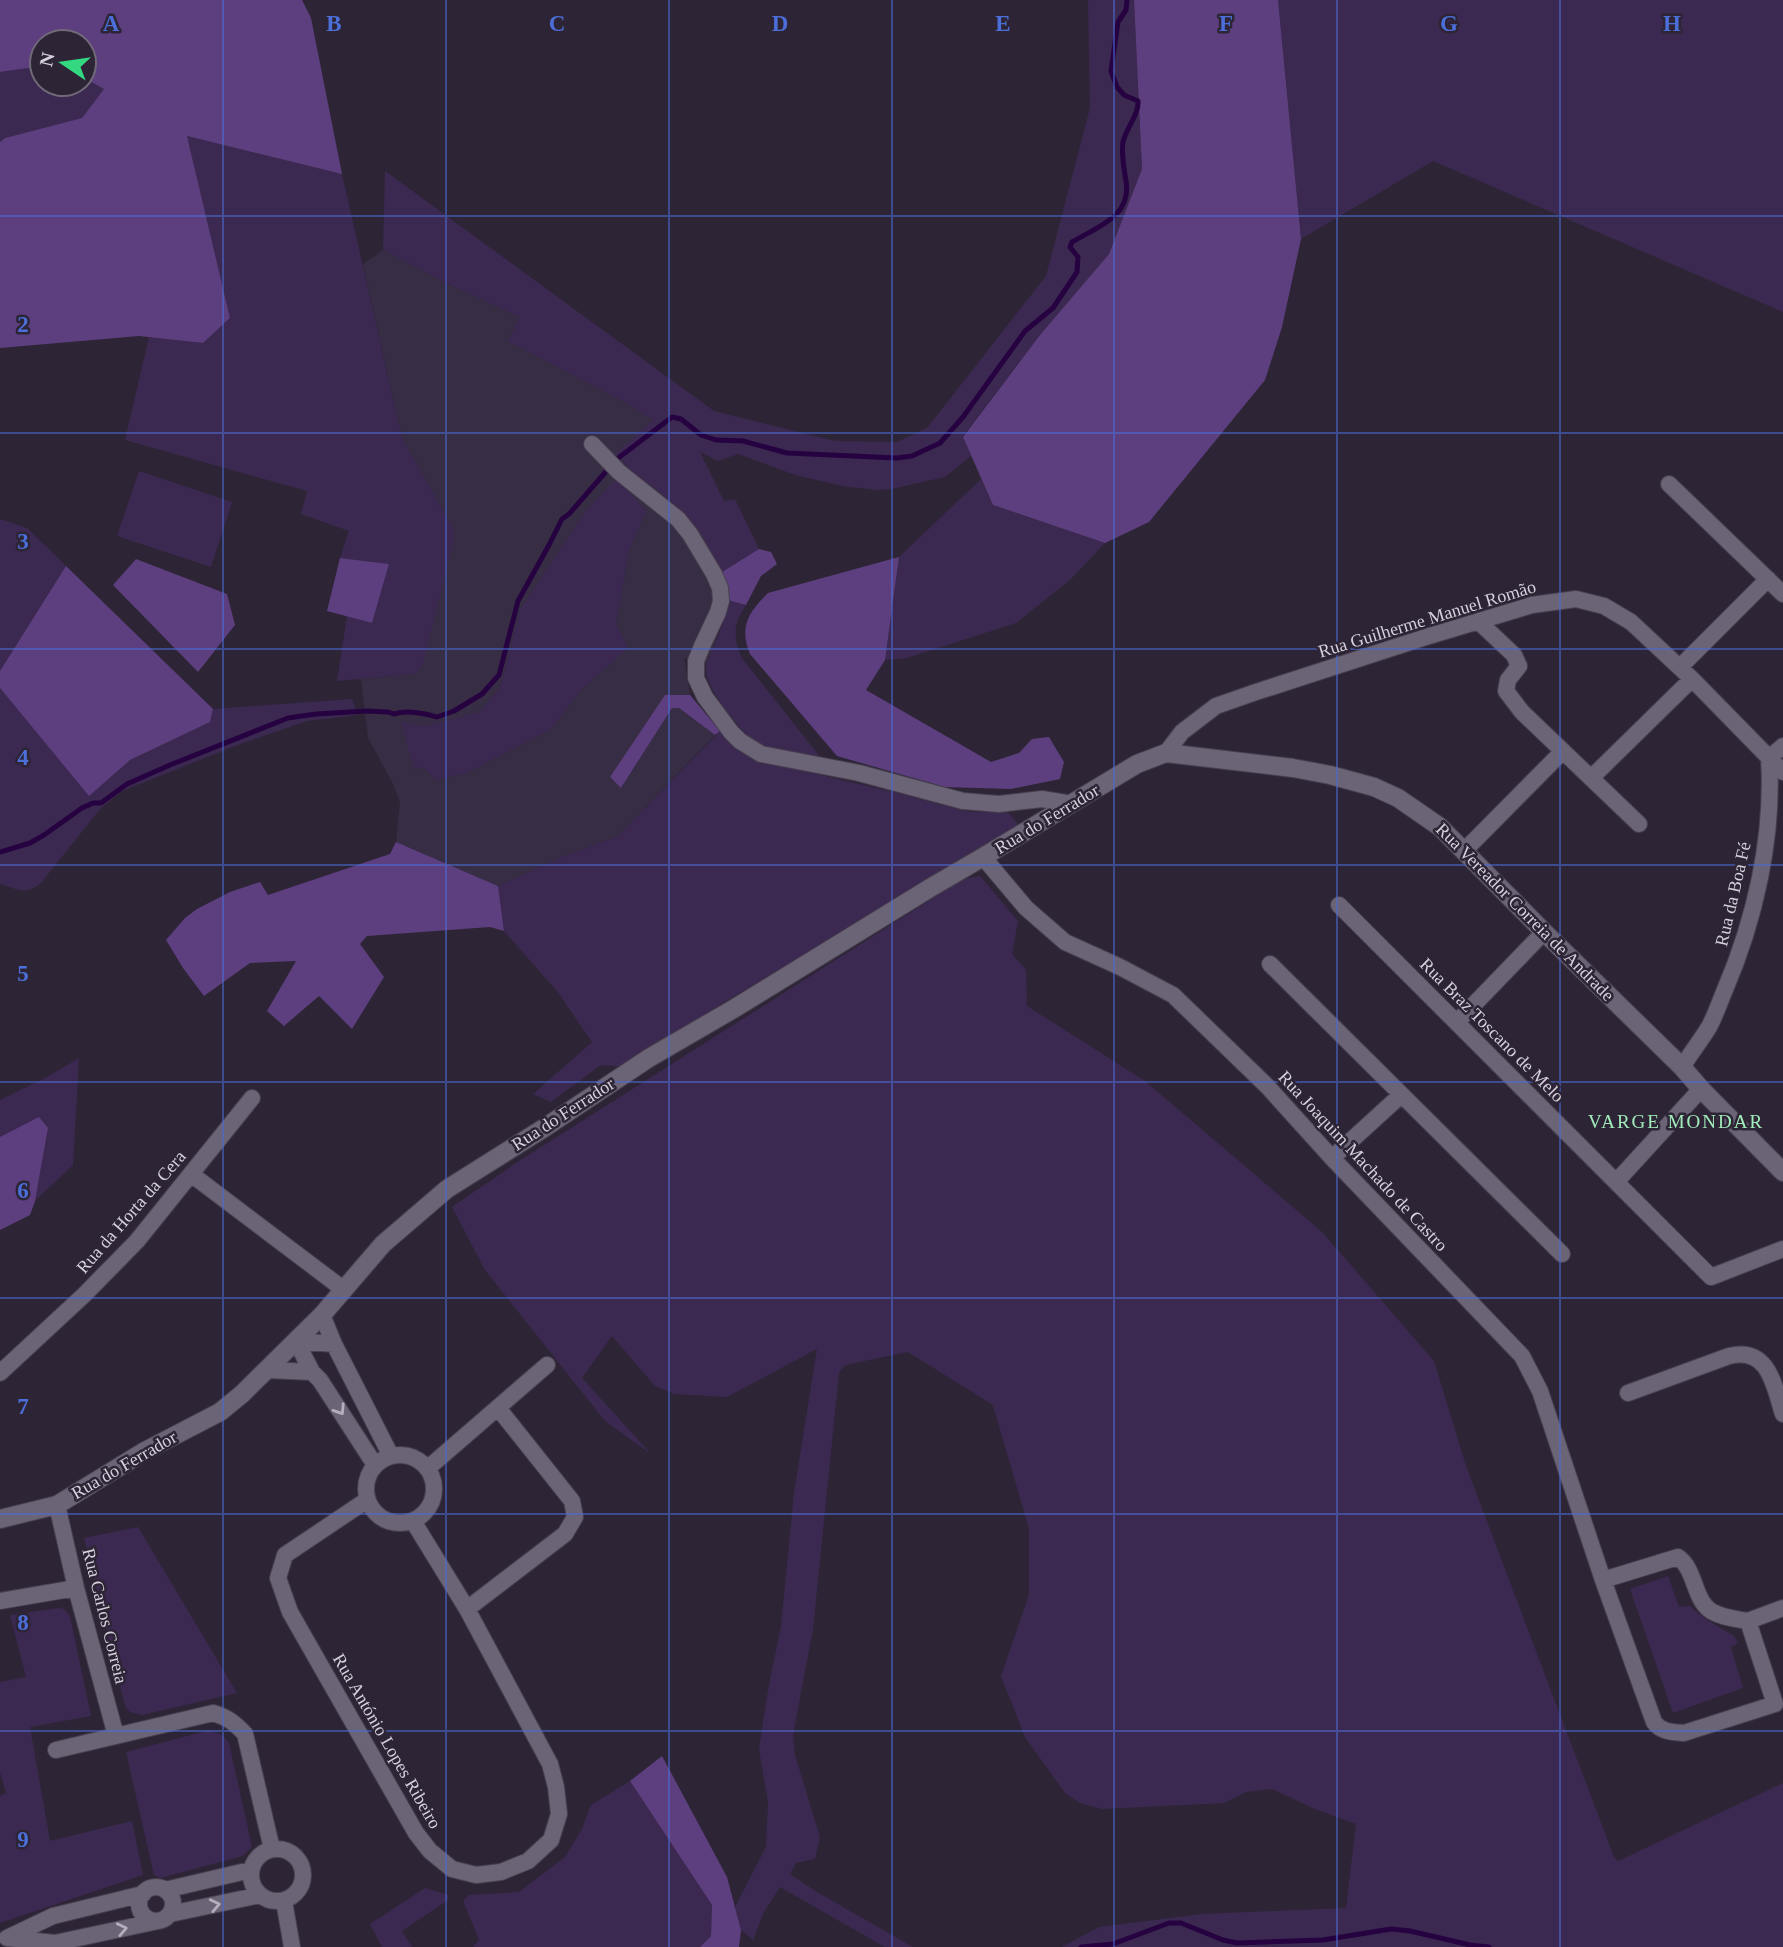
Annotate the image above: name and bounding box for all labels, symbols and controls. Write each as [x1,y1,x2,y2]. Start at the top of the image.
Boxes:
text: A [103,11,120,36]
text: B [326,11,342,36]
text: C [549,11,565,36]
text: D [772,11,788,36]
text: E [995,11,1011,36]
text: F [1219,11,1233,36]
text: G [1440,11,1458,36]
text: H [1663,11,1681,36]
north arrow [28,28,98,98]
text: N [35,50,59,68]
text: 2 [17,312,29,337]
text: 3 [17,529,29,554]
street label: Rua Guilherme Manuel Romão [1316,576,1538,662]
text: 4 [17,745,29,770]
street label: Rua do Ferrador [991,780,1103,858]
street label: Rua Vereador Correia de Andrade [1432,819,1618,1005]
street label: Rua da Boa Fé [1711,840,1755,948]
street label: Rua Braz Toscano de Melo [1416,954,1568,1106]
text: 5 [17,961,29,986]
street label: Rua Joaquim Machado de Castro [1274,1067,1452,1255]
street label: Rua do Ferrador [508,1073,618,1155]
district label: VARGE MONDAR [1588,1111,1764,1132]
street label: Rua da Horta da Cera [72,1147,190,1277]
text: 6 [17,1178,29,1203]
text: 7 [17,1394,29,1419]
one-way arrow [332,1403,345,1416]
street label: Rua do Ferrador [68,1427,180,1503]
street label: Rua Carlos Correia [78,1546,132,1686]
text: 8 [17,1610,29,1635]
street label: Rua António Lopes Ribeiro [329,1650,445,1832]
text: 9 [17,1827,29,1852]
one-way arrow [209,1898,221,1913]
one-way arrow [116,1923,128,1937]

